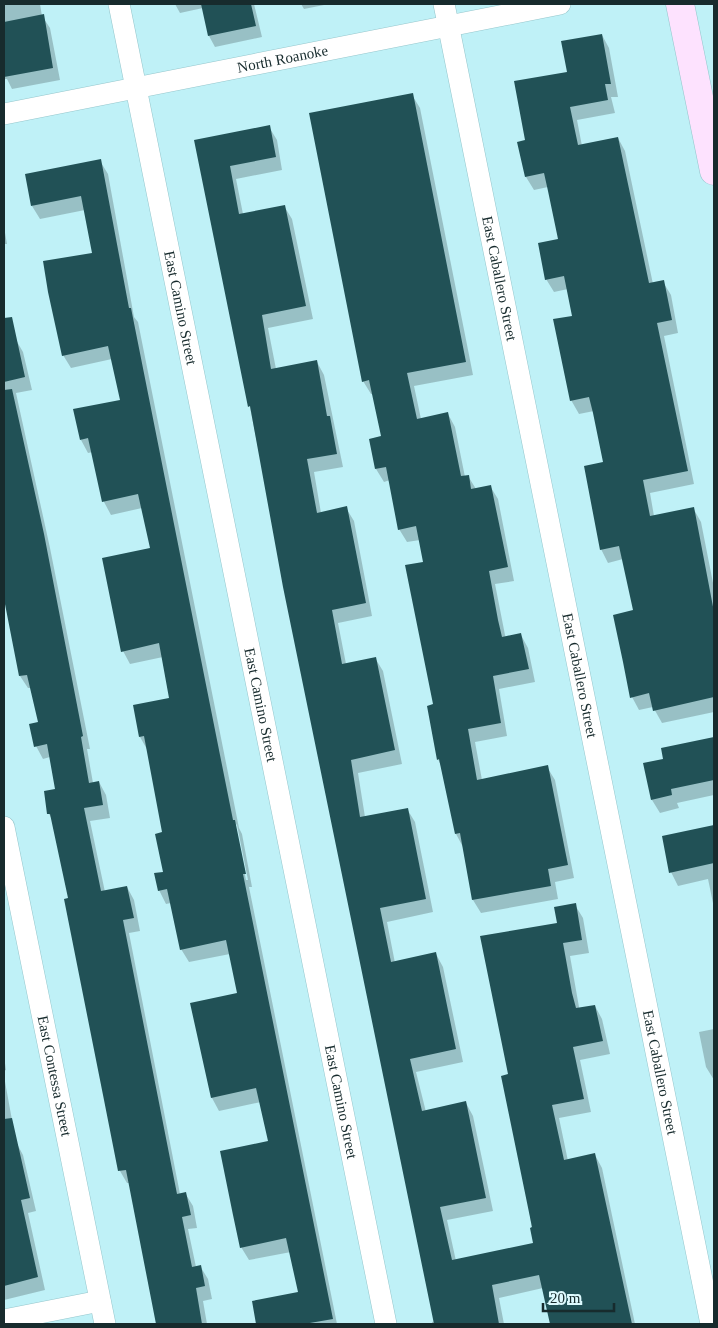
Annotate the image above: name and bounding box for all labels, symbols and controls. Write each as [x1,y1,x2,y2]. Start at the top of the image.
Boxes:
street label: North Roanoke [236,42,330,76]
street label: East Caballero Street [479,215,520,343]
street label: East Camino Street [161,249,200,367]
street label: East Caballero Street [559,612,600,740]
street label: East Camino Street [241,646,280,764]
street label: East Caballero Street [640,1009,681,1137]
street label: East Contessa Street [35,1014,75,1138]
street label: East Camino Street [322,1043,361,1161]
scale bar [543,1280,614,1312]
text: 20 m [550,1290,581,1306]

